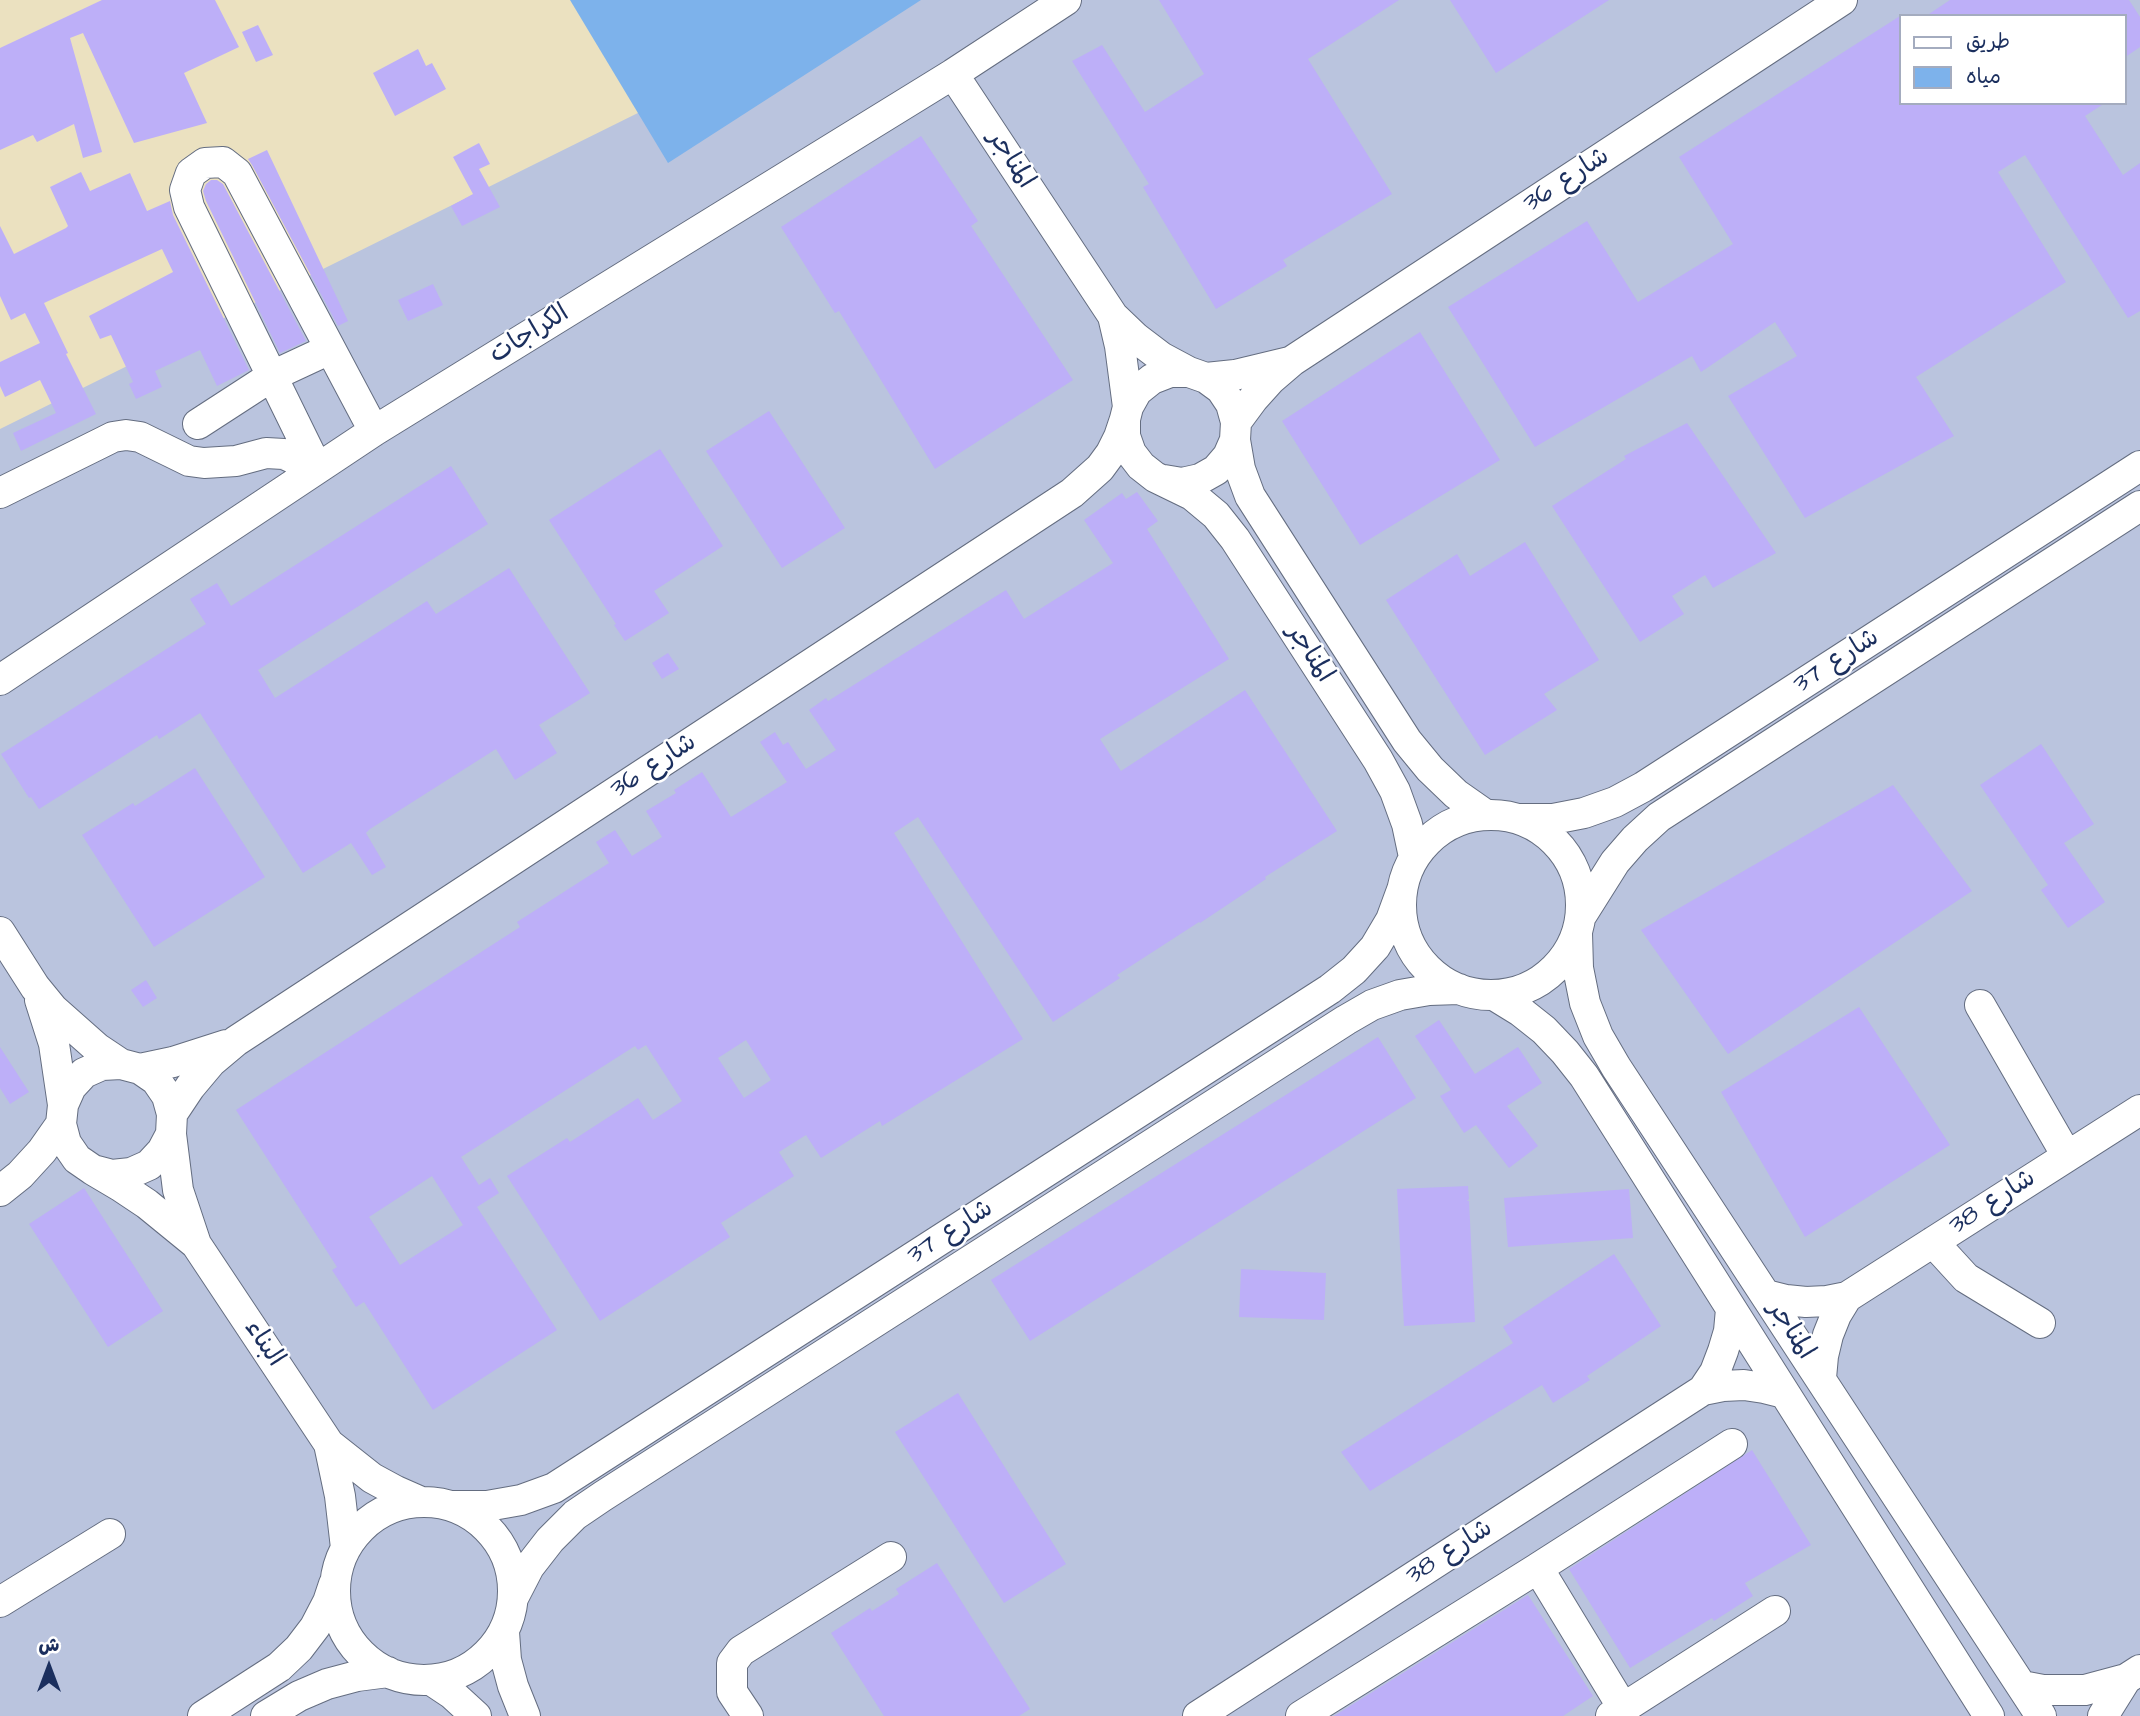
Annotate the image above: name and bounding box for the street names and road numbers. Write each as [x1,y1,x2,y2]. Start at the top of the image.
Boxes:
street label: المناجر [980,125,1040,195]
street label: شارع 36 [1518,142,1616,220]
street label: الكراجات [484,298,576,372]
street label: المناجر [1279,619,1339,689]
street label: شارع 37 [1788,623,1886,701]
street label: شارع 36 [605,728,703,806]
street label: شارع 38 [1944,1164,2042,1242]
street label: شارع 37 [902,1194,1000,1272]
street label: المناجر [1760,1296,1820,1366]
street label: البناء [236,1314,290,1374]
street label: شارع 38 [1401,1514,1499,1592]

